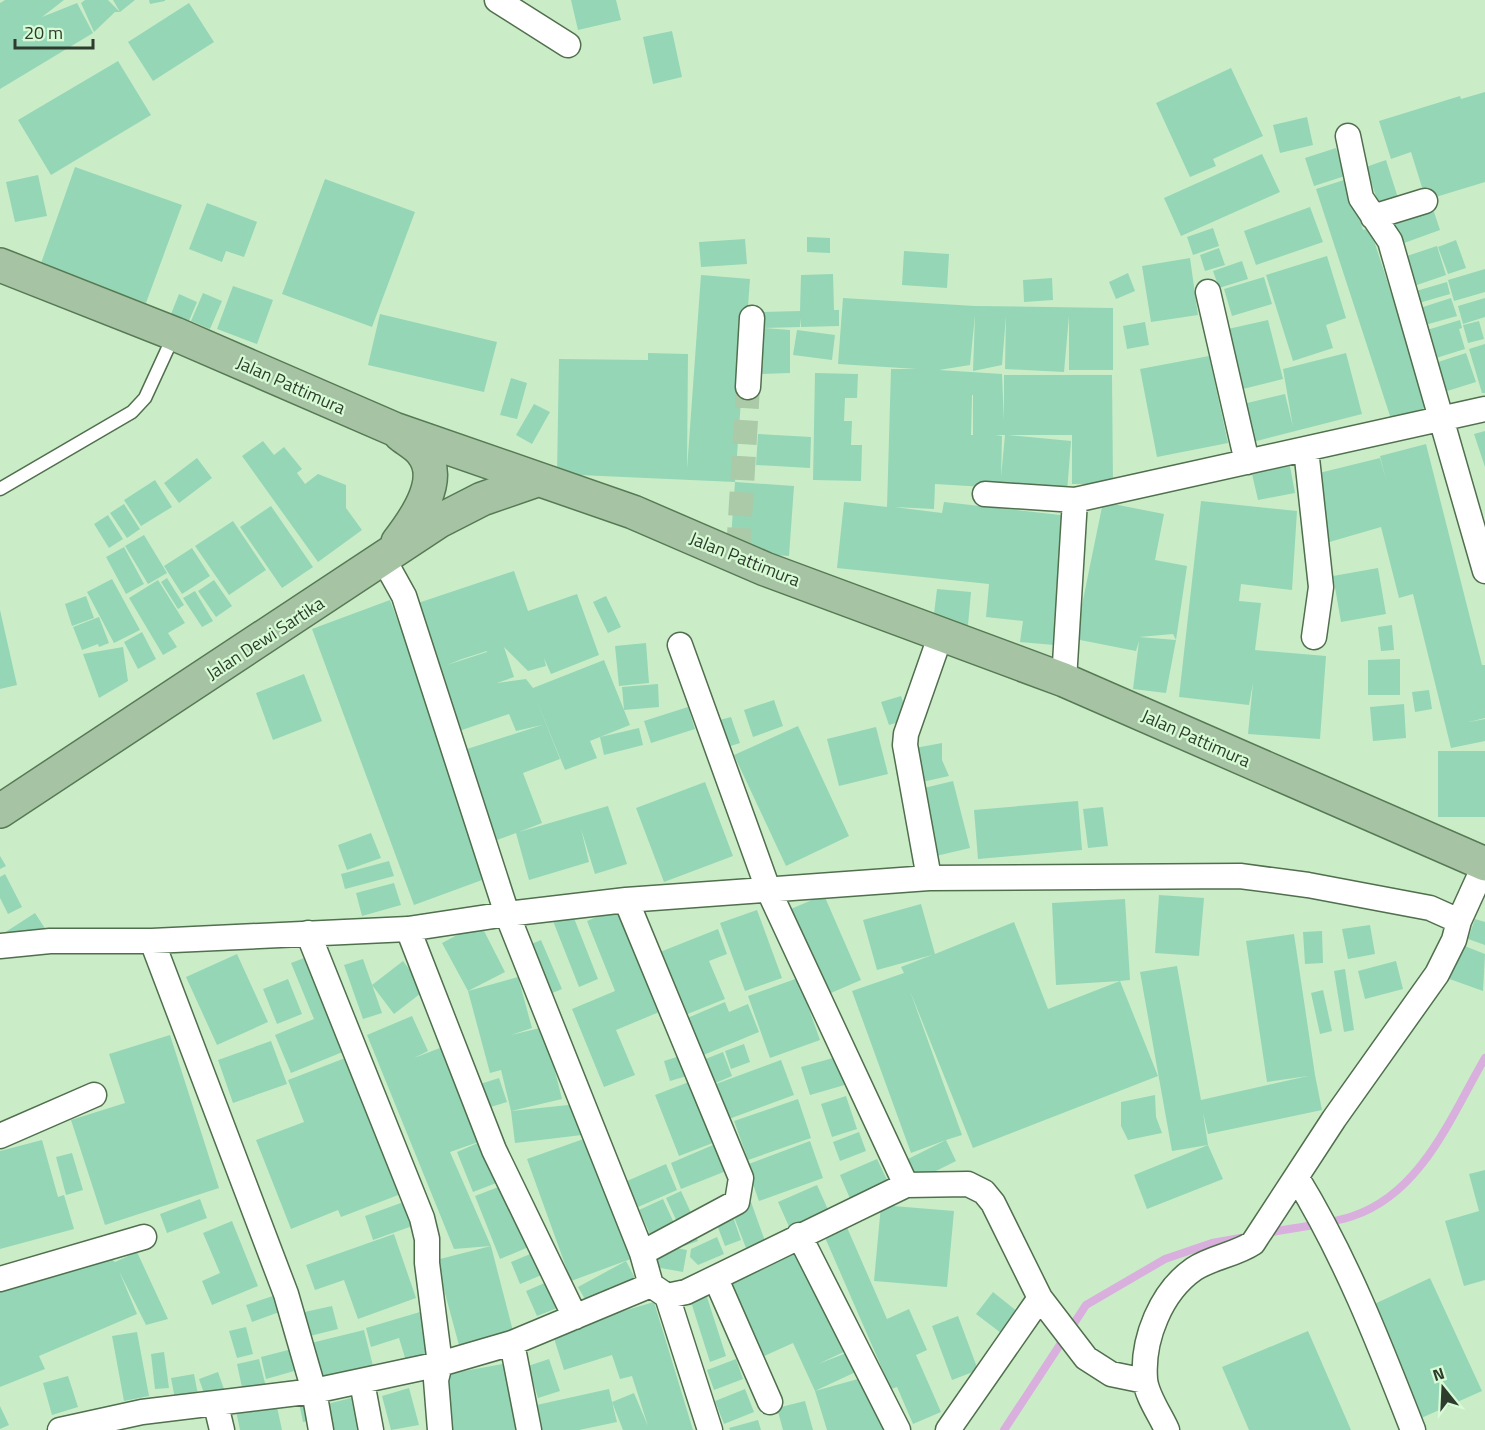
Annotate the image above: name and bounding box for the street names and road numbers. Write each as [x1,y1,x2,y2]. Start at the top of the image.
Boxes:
street label: Jalan Pattimura [232,349,350,421]
street label: Jalan Pattimura [686,525,804,593]
street label: Jalan Dewi Sartika [201,590,329,686]
street label: Jalan Pattimura [1137,702,1255,774]

